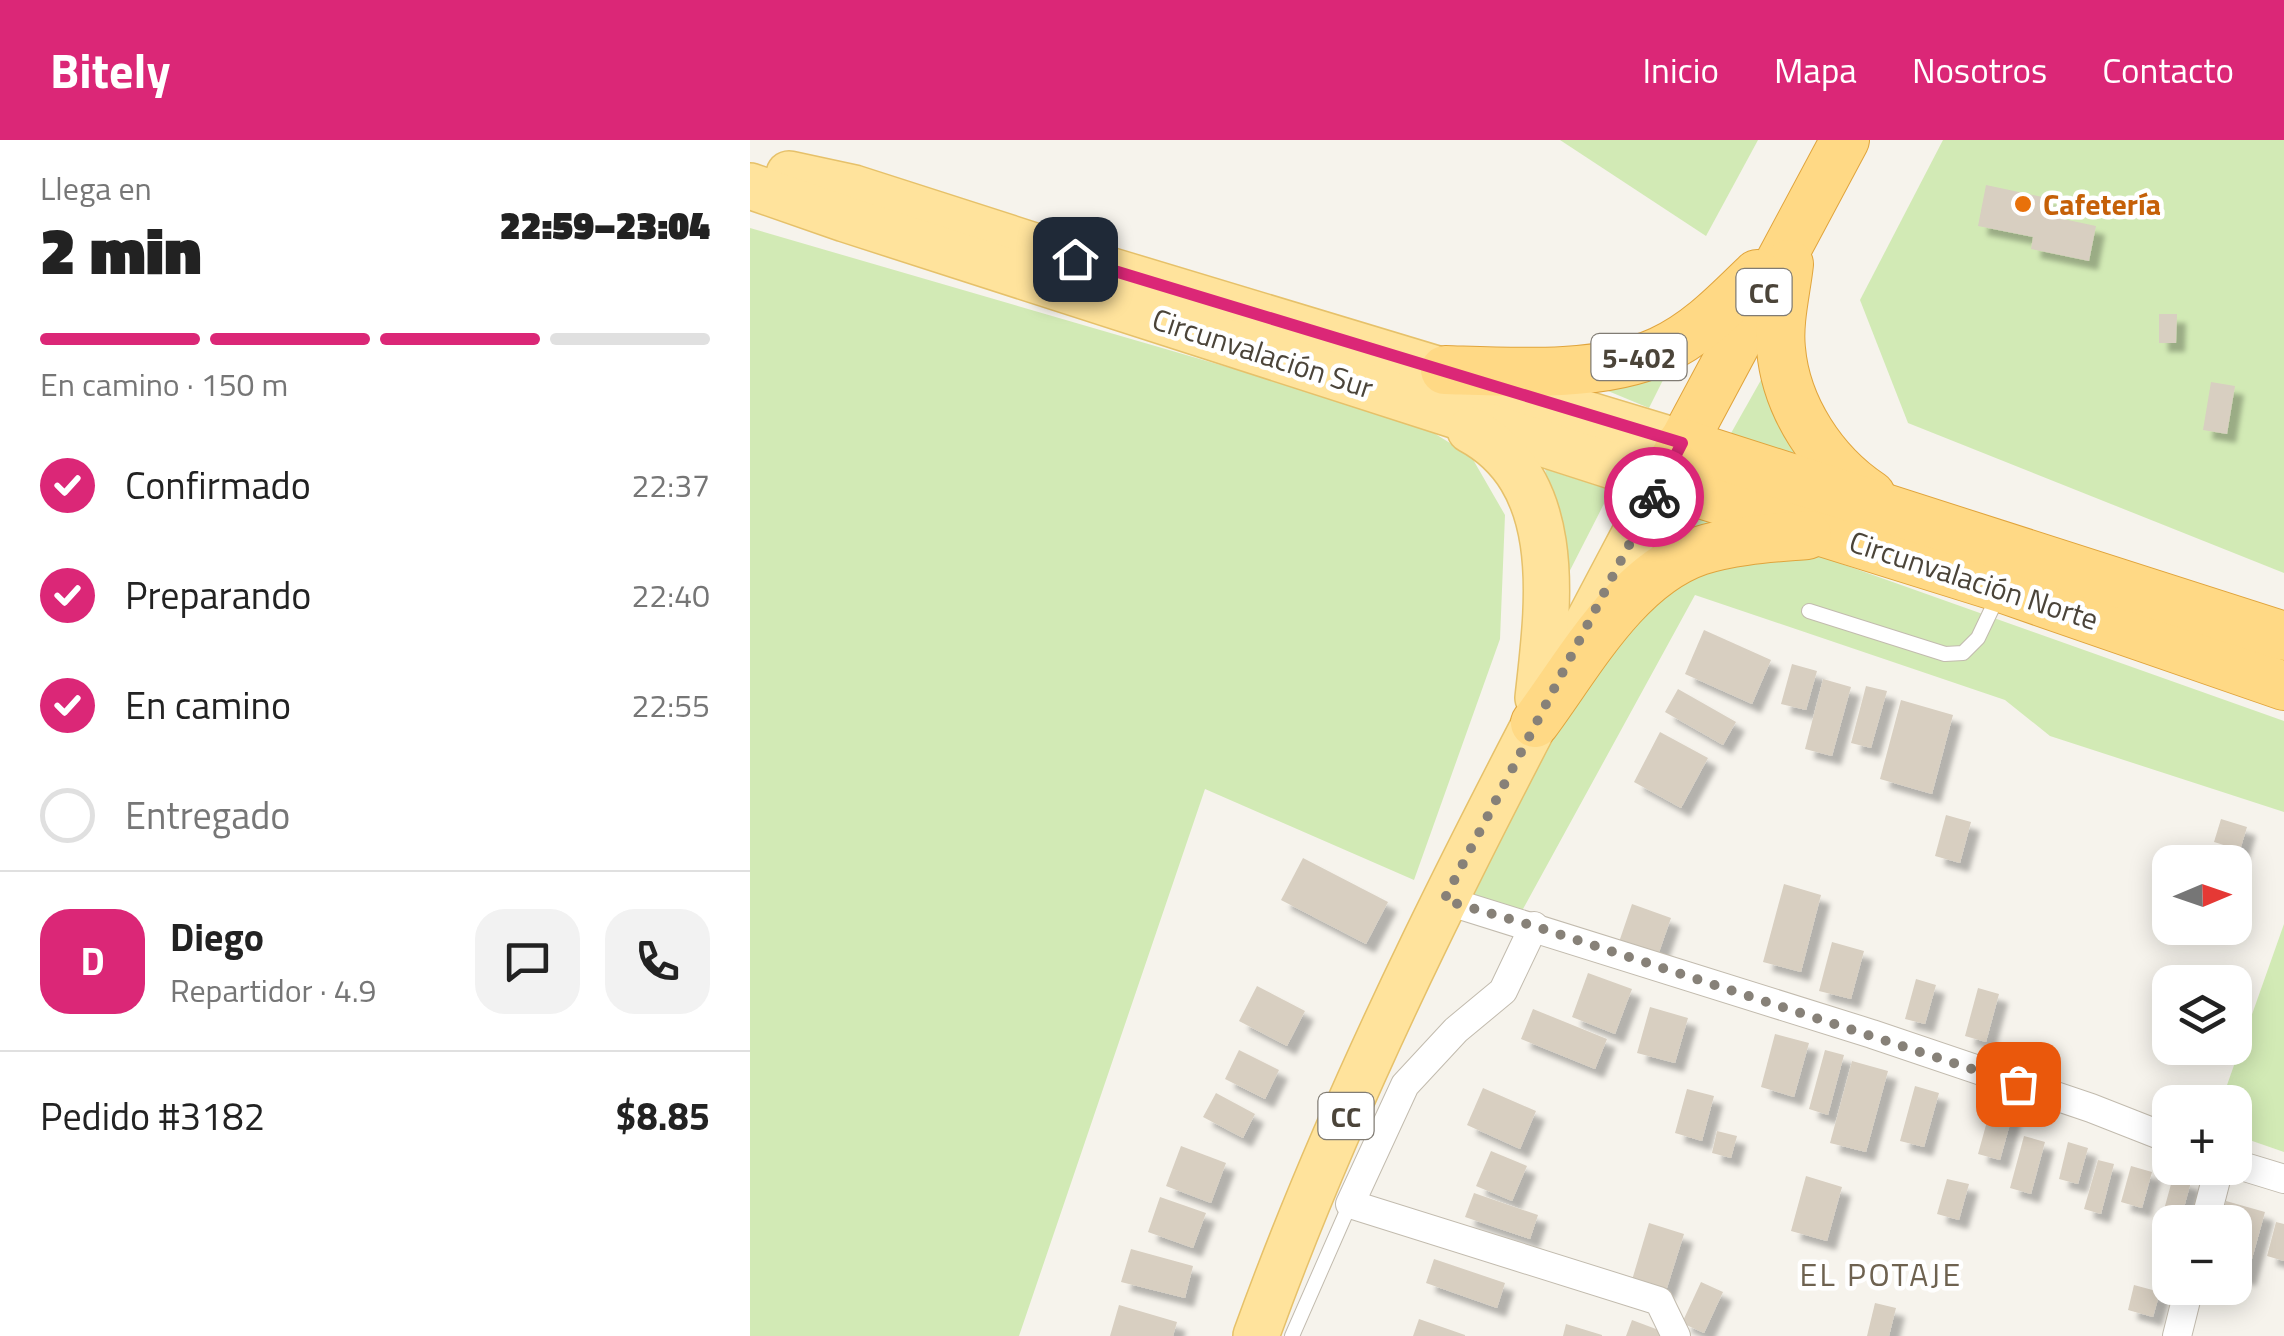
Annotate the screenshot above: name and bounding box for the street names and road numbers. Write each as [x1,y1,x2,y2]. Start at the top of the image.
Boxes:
road number: CC [1736,269,1792,315]
street label: Circunvalación Sur [1147,296,1379,410]
road number: 5-402 [1592,334,1686,380]
street label: Circunvalación Norte [1844,518,2104,642]
road number: CC [1318,1093,1374,1139]

